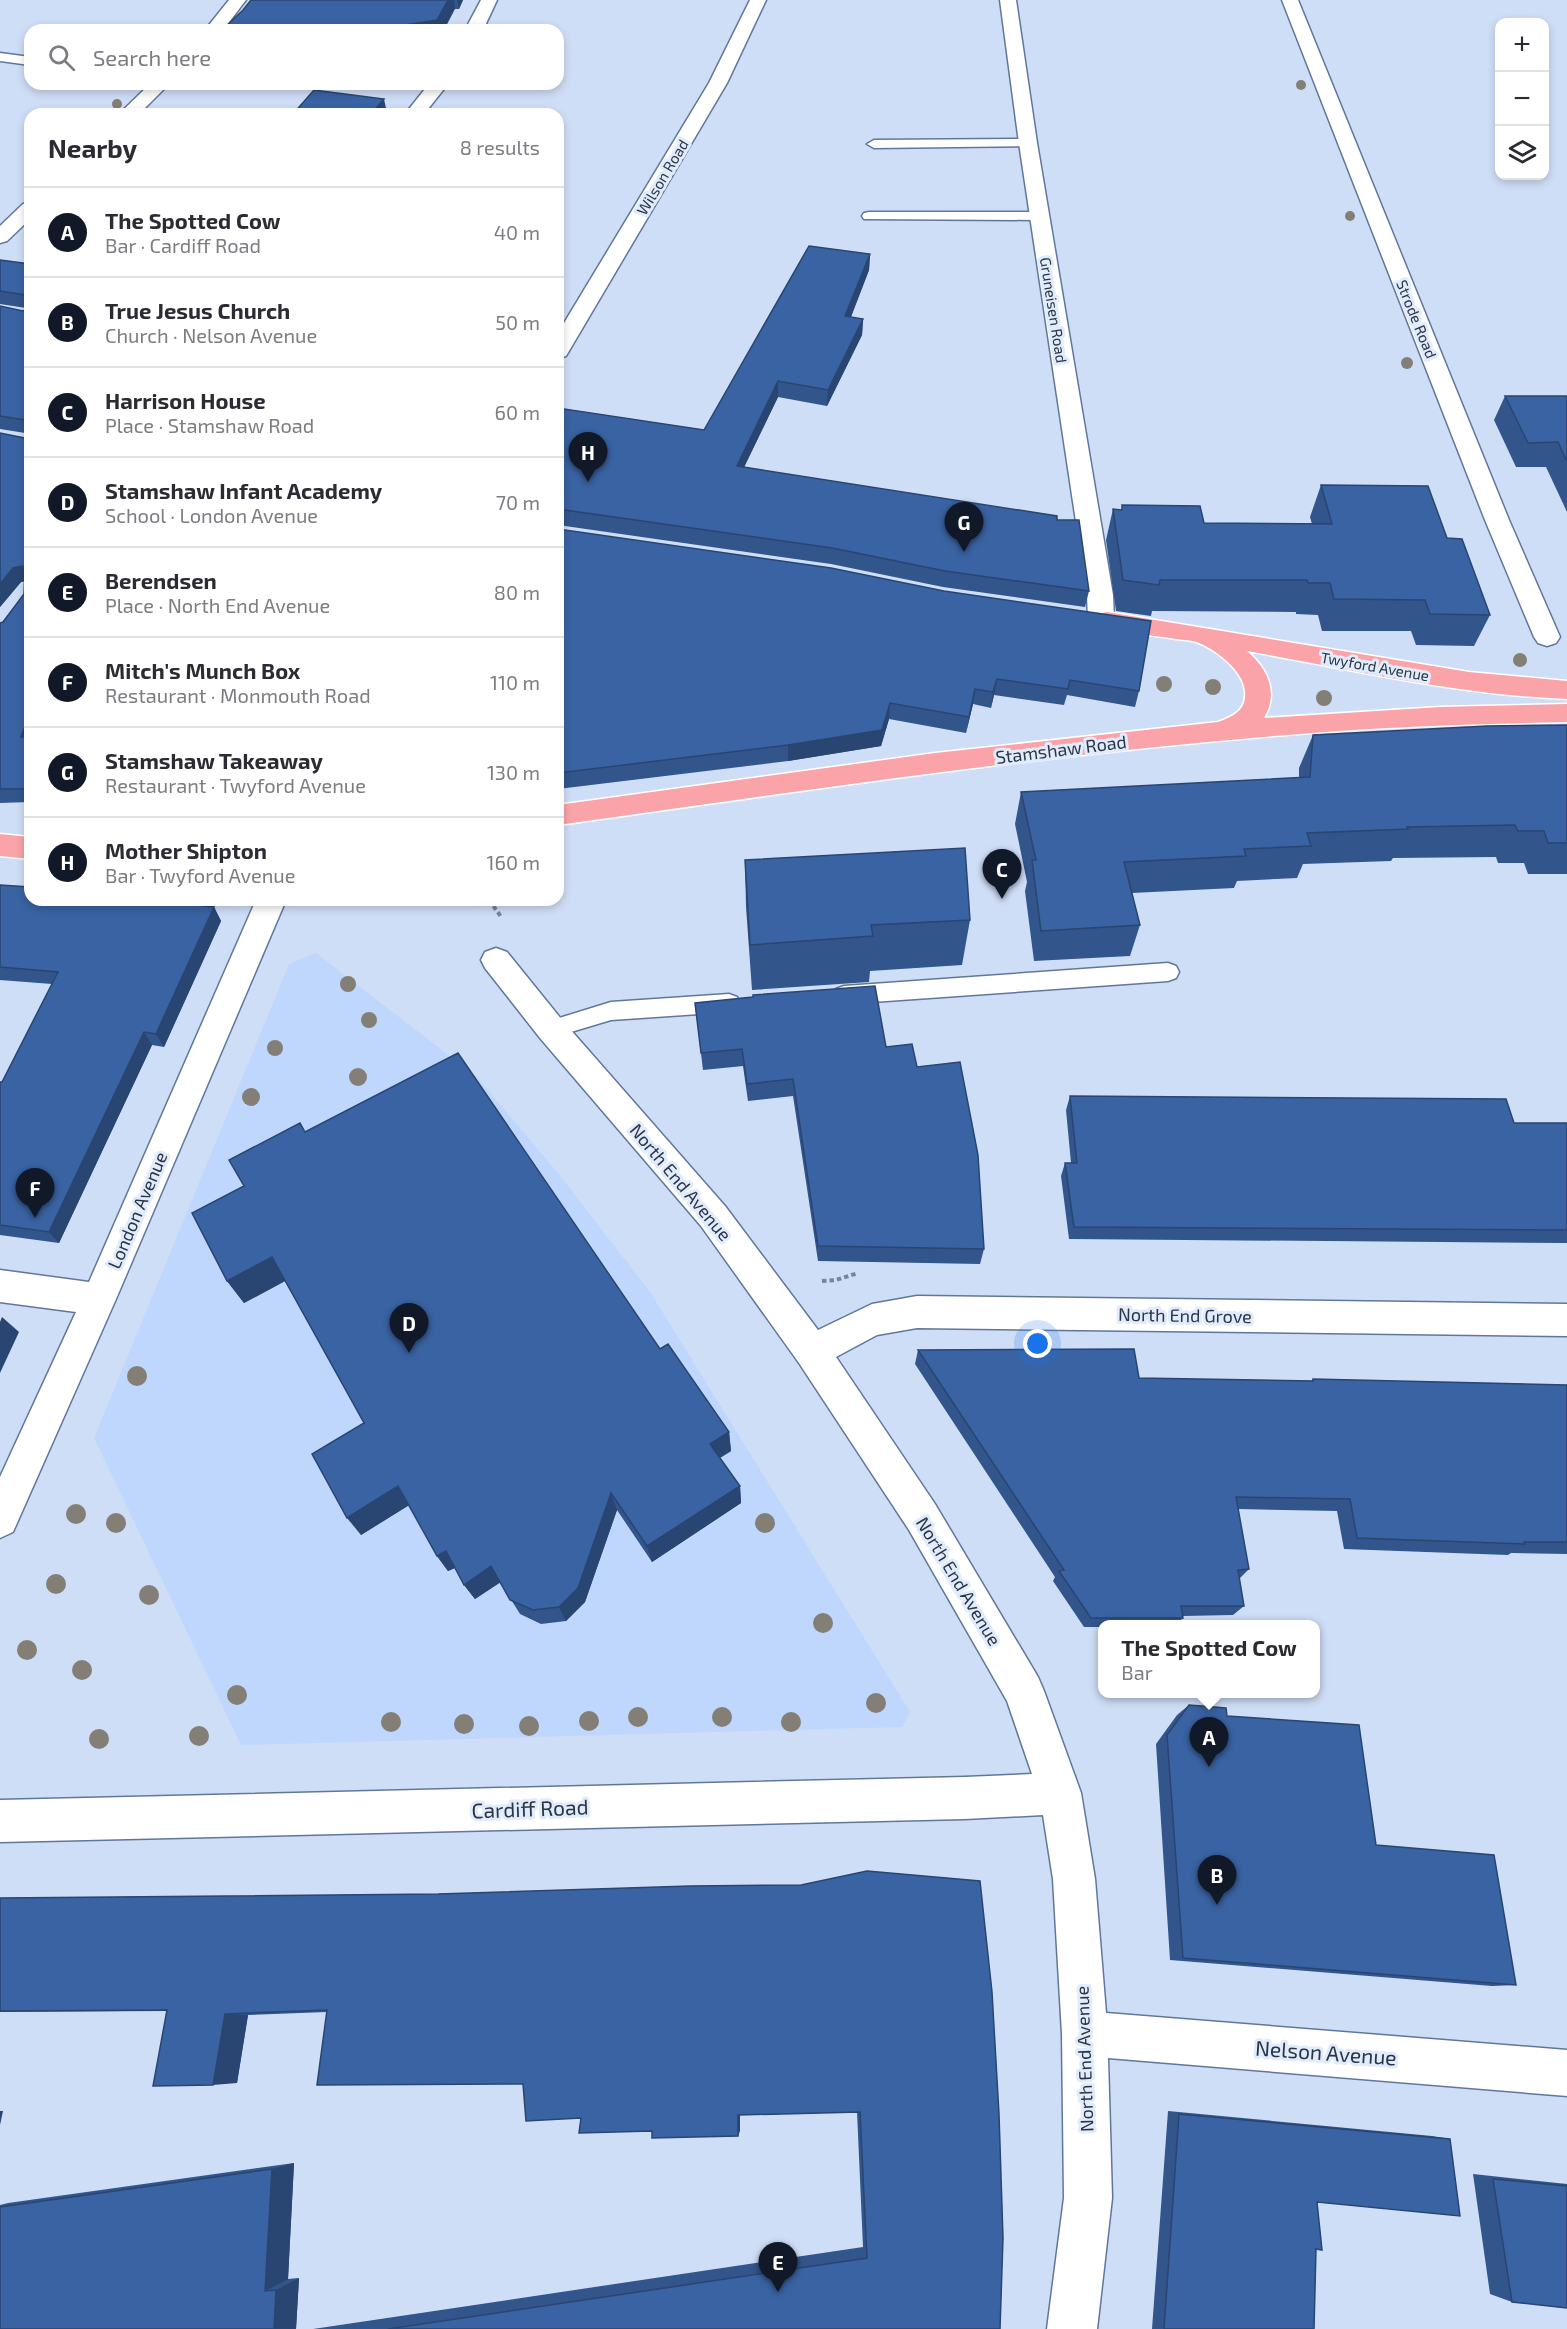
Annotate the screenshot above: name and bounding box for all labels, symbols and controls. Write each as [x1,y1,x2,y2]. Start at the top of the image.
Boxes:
map controls [1495,18,1549,180]
button: + [1495,18,1549,72]
search box [24,24,564,90]
icon: search [45,41,78,74]
text: Search here [93,44,211,70]
button: − [1495,72,1549,126]
button: layers [1495,126,1549,180]
text: Nearby [48,132,137,163]
text: 8 results [460,135,540,159]
street label: Wilson Road [632,136,692,218]
text: The Spotted Cow [105,207,280,233]
text: A [61,220,74,244]
text: 40 m [494,220,540,244]
text: Bar · Cardiff Road [105,233,261,257]
street label: Gruneisen Road [1037,256,1071,364]
street label: Strode Road [1393,277,1441,361]
text: True Jesus Church [105,297,290,323]
text: B [61,310,74,334]
text: 50 m [495,310,540,334]
text: Church · Nelson Avenue [105,323,317,347]
text: Harrison House [105,387,266,413]
text: C [62,400,73,424]
text: 60 m [495,400,540,424]
text: Place · Stamshaw Road [105,413,314,437]
pin: H [568,432,608,482]
text: Stamshaw Infant Academy [105,477,382,503]
text: D [61,490,74,514]
text: 70 m [496,490,540,514]
pin: G [944,502,984,552]
text: School · London Avenue [105,503,318,527]
text: Berendsen [105,567,217,593]
text: E [62,580,73,604]
text: 80 m [494,580,540,604]
text: Place · North End Avenue [105,593,330,617]
street label: Twyford Avenue [1319,648,1431,684]
text: Mitch's Munch Box [105,657,300,683]
text: F [62,670,73,694]
text: 110 m [490,670,540,694]
text: Restaurant · Monmouth Road [105,683,371,707]
street label: Stamshaw Road [994,730,1128,768]
text: Stamshaw Takeaway [105,747,323,773]
text: G [61,760,74,784]
text: 130 m [487,760,540,784]
text: Restaurant · Twyford Avenue [105,773,366,797]
text: Mother Shipton [105,837,267,863]
text: H [61,850,74,874]
text: 160 m [487,850,540,874]
pin: C [982,850,1022,899]
text: Bar · Twyford Avenue [105,863,295,887]
street label: North End Avenue [626,1119,736,1245]
street label: London Avenue [102,1148,172,1272]
pin: F [15,1168,54,1218]
street label: North End Grove [1118,1303,1252,1327]
pin: D [390,1304,428,1353]
your location [1023,1329,1052,1358]
street label: North End Avenue [912,1513,1006,1649]
popup [1098,1620,1320,1698]
text: The Spotted Cow [1121,1634,1297,1660]
text: Bar [1121,1660,1153,1684]
pin: A [1190,1718,1228,1767]
street label: Cardiff Road [471,1793,589,1823]
pin: B [1198,1856,1236,1905]
street label: North End Avenue [1070,1986,1098,2132]
street label: Nelson Avenue [1254,2035,1398,2069]
pin: E [758,2242,798,2292]

